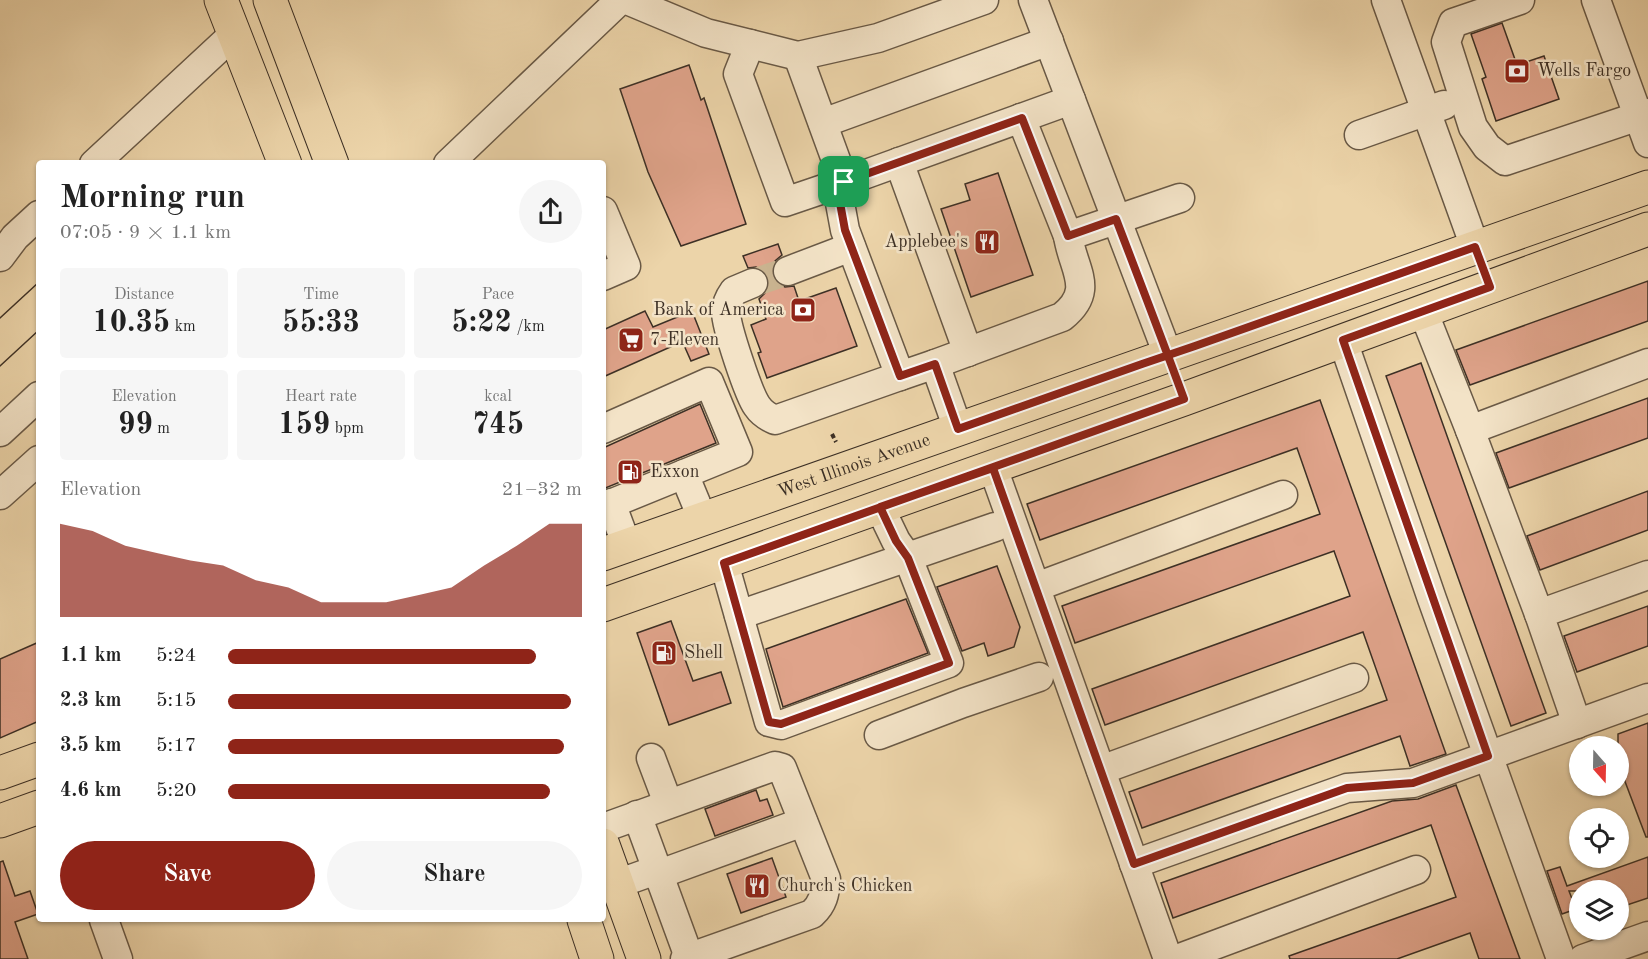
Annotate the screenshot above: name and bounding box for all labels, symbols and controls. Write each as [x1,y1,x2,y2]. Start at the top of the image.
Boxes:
bank icon: Wells Fargo [1502,56,1532,86]
place label: Wells Fargo [1537,62,1631,80]
pin [818,156,869,207]
icon: arrive [827,165,860,198]
button: share [519,180,582,243]
text: Morning run [60,182,245,215]
text: 07:05 · 9 × 1.1 km [60,223,231,243]
restaurant icon: Applebee's [972,227,1002,257]
place label: Applebee's [885,233,968,251]
text: Distance [114,287,174,303]
text: Time [303,287,339,303]
text: Pace [482,287,514,303]
bank icon: Bank of America [788,295,818,325]
place label: Bank of America [653,301,784,319]
text: 10.35 [92,308,170,338]
text: 55:33 [282,308,360,338]
text: 5:22 [451,308,512,338]
text: km [170,319,196,335]
text: /km [512,319,545,335]
supermarket icon: 7-Eleven [616,325,646,355]
place label: 7-Eleven [650,331,720,349]
text: Elevation [111,389,177,405]
text: Heart rate [285,389,357,405]
text: kcal [484,389,512,405]
text: 99 [118,410,153,440]
text: 159 [278,410,330,440]
text: 745 [472,410,524,440]
text: m [153,421,170,437]
text: bpm [330,421,364,437]
street label: West Illinois Avenue [775,431,933,501]
fuel station icon: Exxon [615,457,645,487]
place label: Exxon [650,463,700,481]
text: Elevation [60,480,141,500]
text: 21–32 m [502,480,582,500]
fuel station icon: Shell [649,638,679,668]
place label: Shell [684,644,723,662]
text: 1.1 km [60,646,122,666]
text: 5:24 [156,646,196,666]
text: 2.3 km [60,691,122,711]
text: 5:15 [156,691,196,711]
text: 3.5 km [60,736,122,756]
text: 5:17 [156,736,196,756]
north arrow [1569,736,1629,796]
map controls [1569,736,1629,940]
text: 4.6 km [60,781,122,801]
text: 5:20 [156,781,196,801]
button: locate [1569,808,1629,868]
button: Save [60,841,315,910]
button: Share [327,841,582,910]
restaurant icon: Church's Chicken [742,871,772,901]
place label: Church's Chicken [777,877,913,895]
button: layers [1569,880,1629,940]

